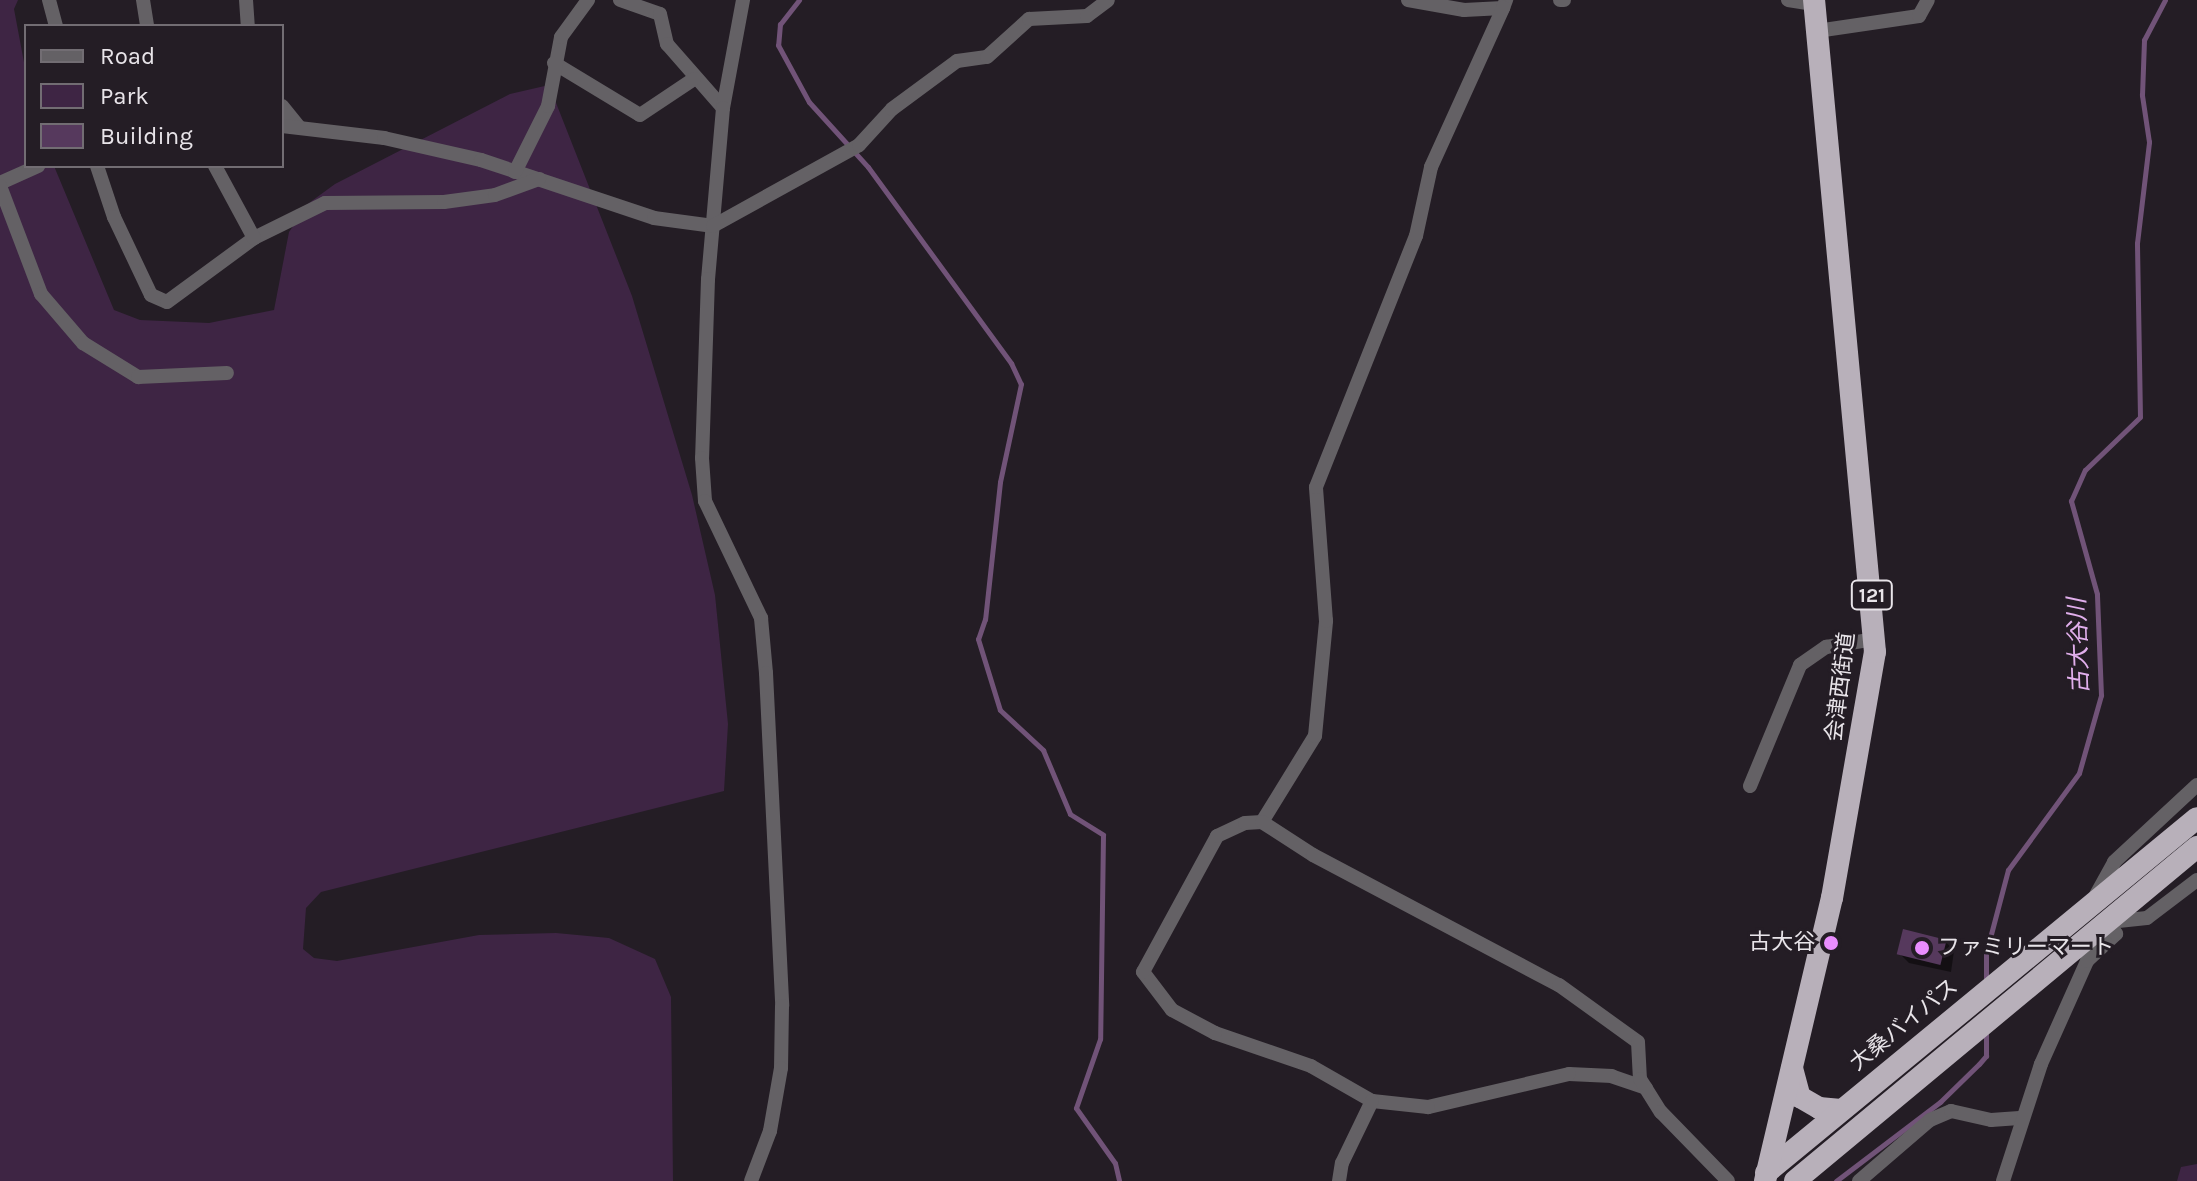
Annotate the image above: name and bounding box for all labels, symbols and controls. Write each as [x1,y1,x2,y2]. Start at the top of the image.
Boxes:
legend [24,24,284,168]
text: Road [100,42,155,70]
text: Park [100,82,149,110]
text: Building [100,122,193,150]
road number: 121 [1850,579,1894,611]
water label: 古大谷川 [2063,598,2095,694]
street label: 会津西街道 [1821,631,1861,743]
place label: 古大谷 [1749,930,1815,956]
marker: 古大谷 [1822,934,1840,952]
place label: ファミリーマート [1938,935,2114,961]
marker: ファミリーマート [1913,939,1931,957]
street label: 大桑バイパス [1844,973,1964,1077]

